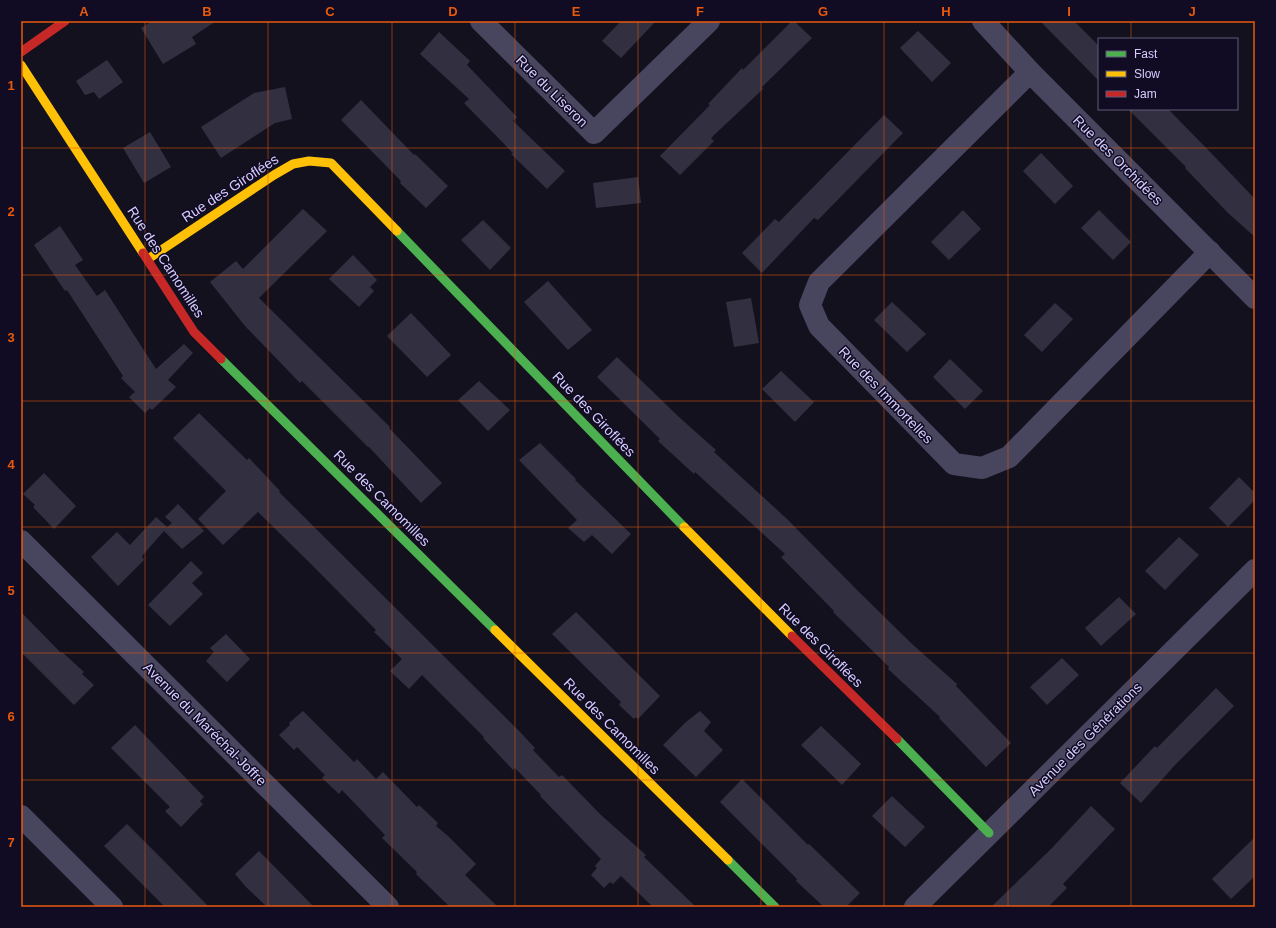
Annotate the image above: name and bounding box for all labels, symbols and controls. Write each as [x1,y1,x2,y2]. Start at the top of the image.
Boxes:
text: A [79,4,89,19]
text: B [202,4,212,19]
text: C [325,4,335,19]
text: D [448,4,458,19]
text: E [572,4,581,19]
text: F [696,4,704,19]
text: G [818,4,828,19]
text: H [941,4,951,19]
text: I [1067,4,1071,19]
text: J [1188,4,1196,19]
legend [1098,38,1238,110]
text: Fast [1134,47,1158,61]
street label: Rue du Liseron [513,52,591,130]
text: Slow [1134,67,1160,81]
text: 1 [7,78,15,93]
text: Jam [1134,87,1157,101]
street label: Rue des Orchidées [1070,112,1166,208]
street label: Rue des Giroflées [179,151,281,225]
street label: Rue des Camomilles [124,203,208,321]
text: 2 [7,204,15,219]
text: 3 [7,330,15,345]
street label: Rue des Immortelles [836,343,936,447]
street label: Rue des Giroflées [549,368,639,460]
street label: Rue des Camomilles [331,447,433,549]
text: 4 [7,457,15,472]
text: 5 [7,583,15,598]
street label: Rue des Giroflées [776,600,866,690]
street label: Avenue du Maréchal-Joffre [140,659,270,789]
street label: Rue des Camomilles [561,675,663,777]
street label: Avenue des Générations [1025,679,1145,799]
text: 6 [7,709,15,724]
text: 7 [7,835,15,850]

